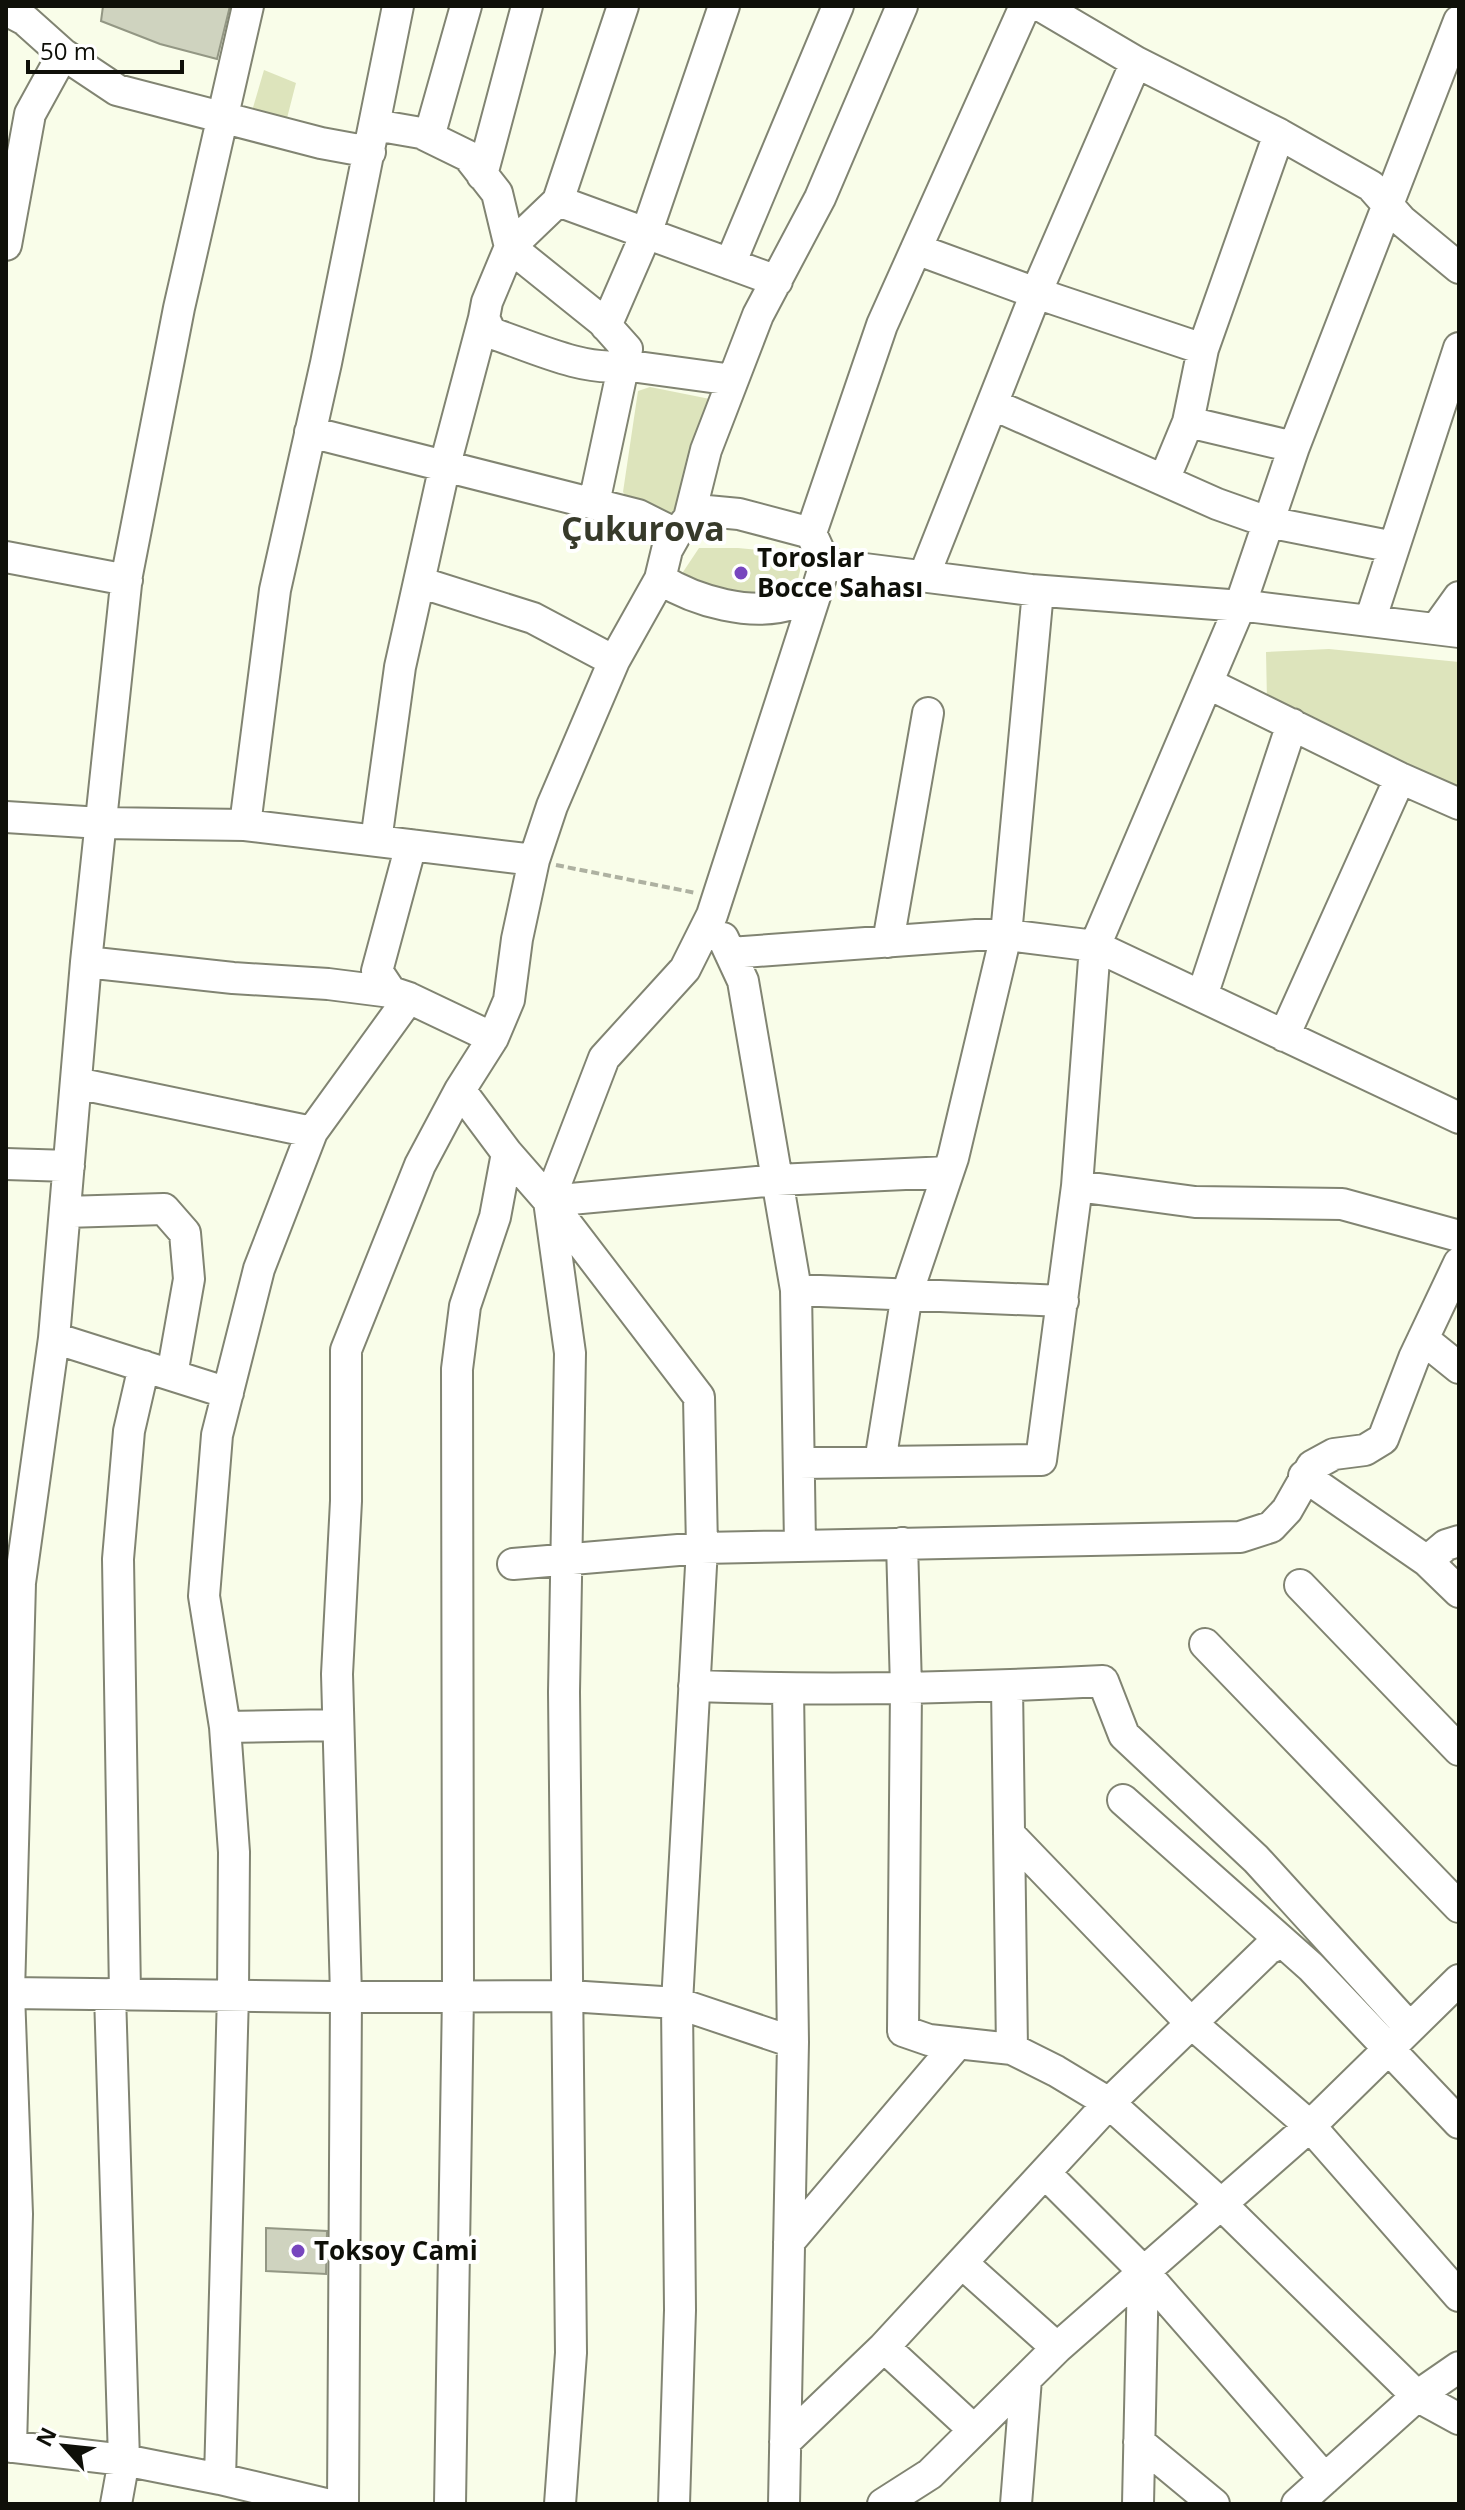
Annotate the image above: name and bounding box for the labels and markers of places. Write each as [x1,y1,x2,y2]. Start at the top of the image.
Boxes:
place label: Toroslar Bocce Sahası [757,539,923,605]
marker: Toroslar Bocce Sahası [732,564,750,582]
place label: Toksoy Cami [314,2232,478,2268]
marker: Toksoy Cami [289,2242,307,2260]

